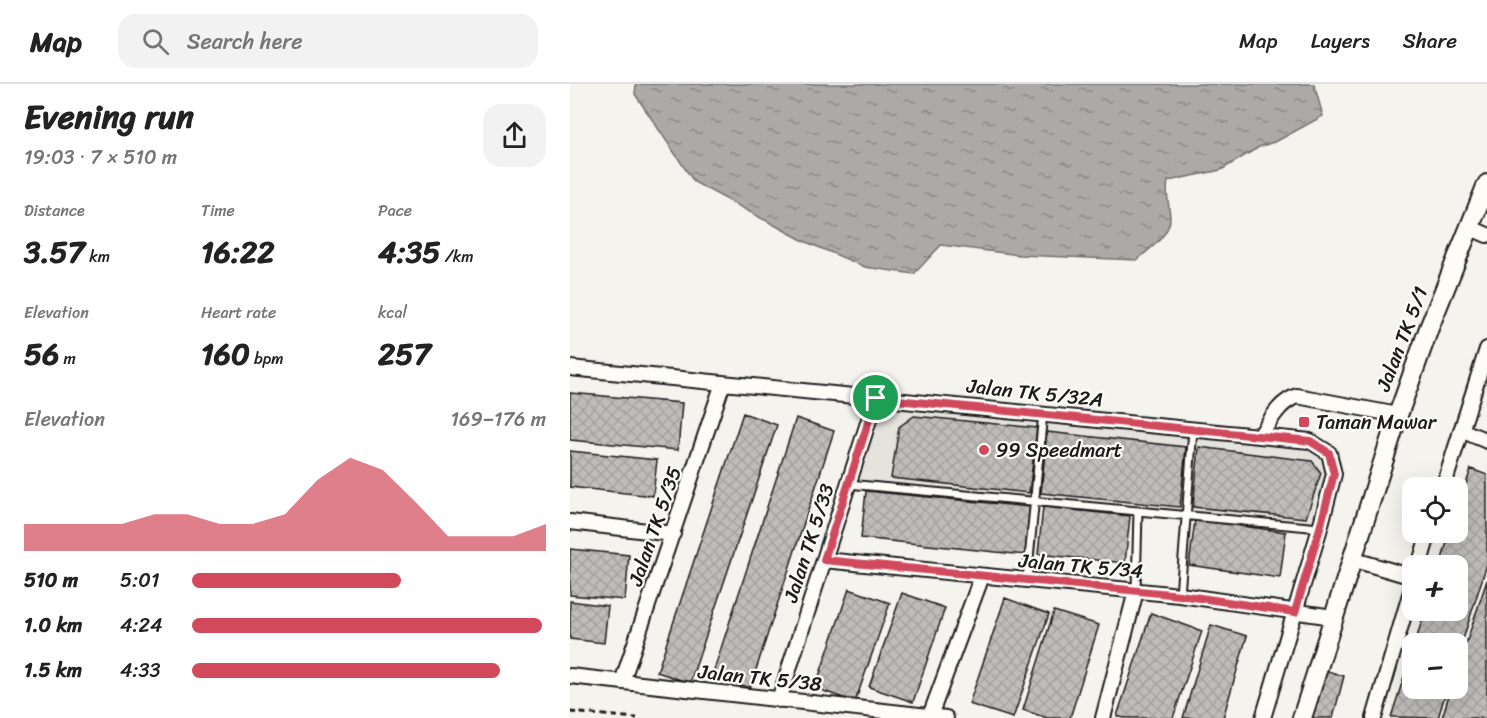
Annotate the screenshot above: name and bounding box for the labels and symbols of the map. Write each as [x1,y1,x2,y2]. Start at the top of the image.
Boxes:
street label: Jalan TK 5/1 [1366,282,1438,397]
street label: Jalan TK 5/32A [964,368,1105,418]
pin [850,372,901,423]
place label: Taman Mawar [1316,405,1438,440]
marker: Taman Mawar [1297,415,1311,429]
place label: 99 Speedmart [996,433,1123,468]
marker: 99 Speedmart [977,443,991,457]
street label: Jalan TK 5/35 [618,462,692,591]
street label: Jalan TK 5/33 [773,479,845,608]
street label: Jalan TK 5/34 [1016,543,1145,589]
street label: Jalan TK 5/38 [695,654,824,702]

